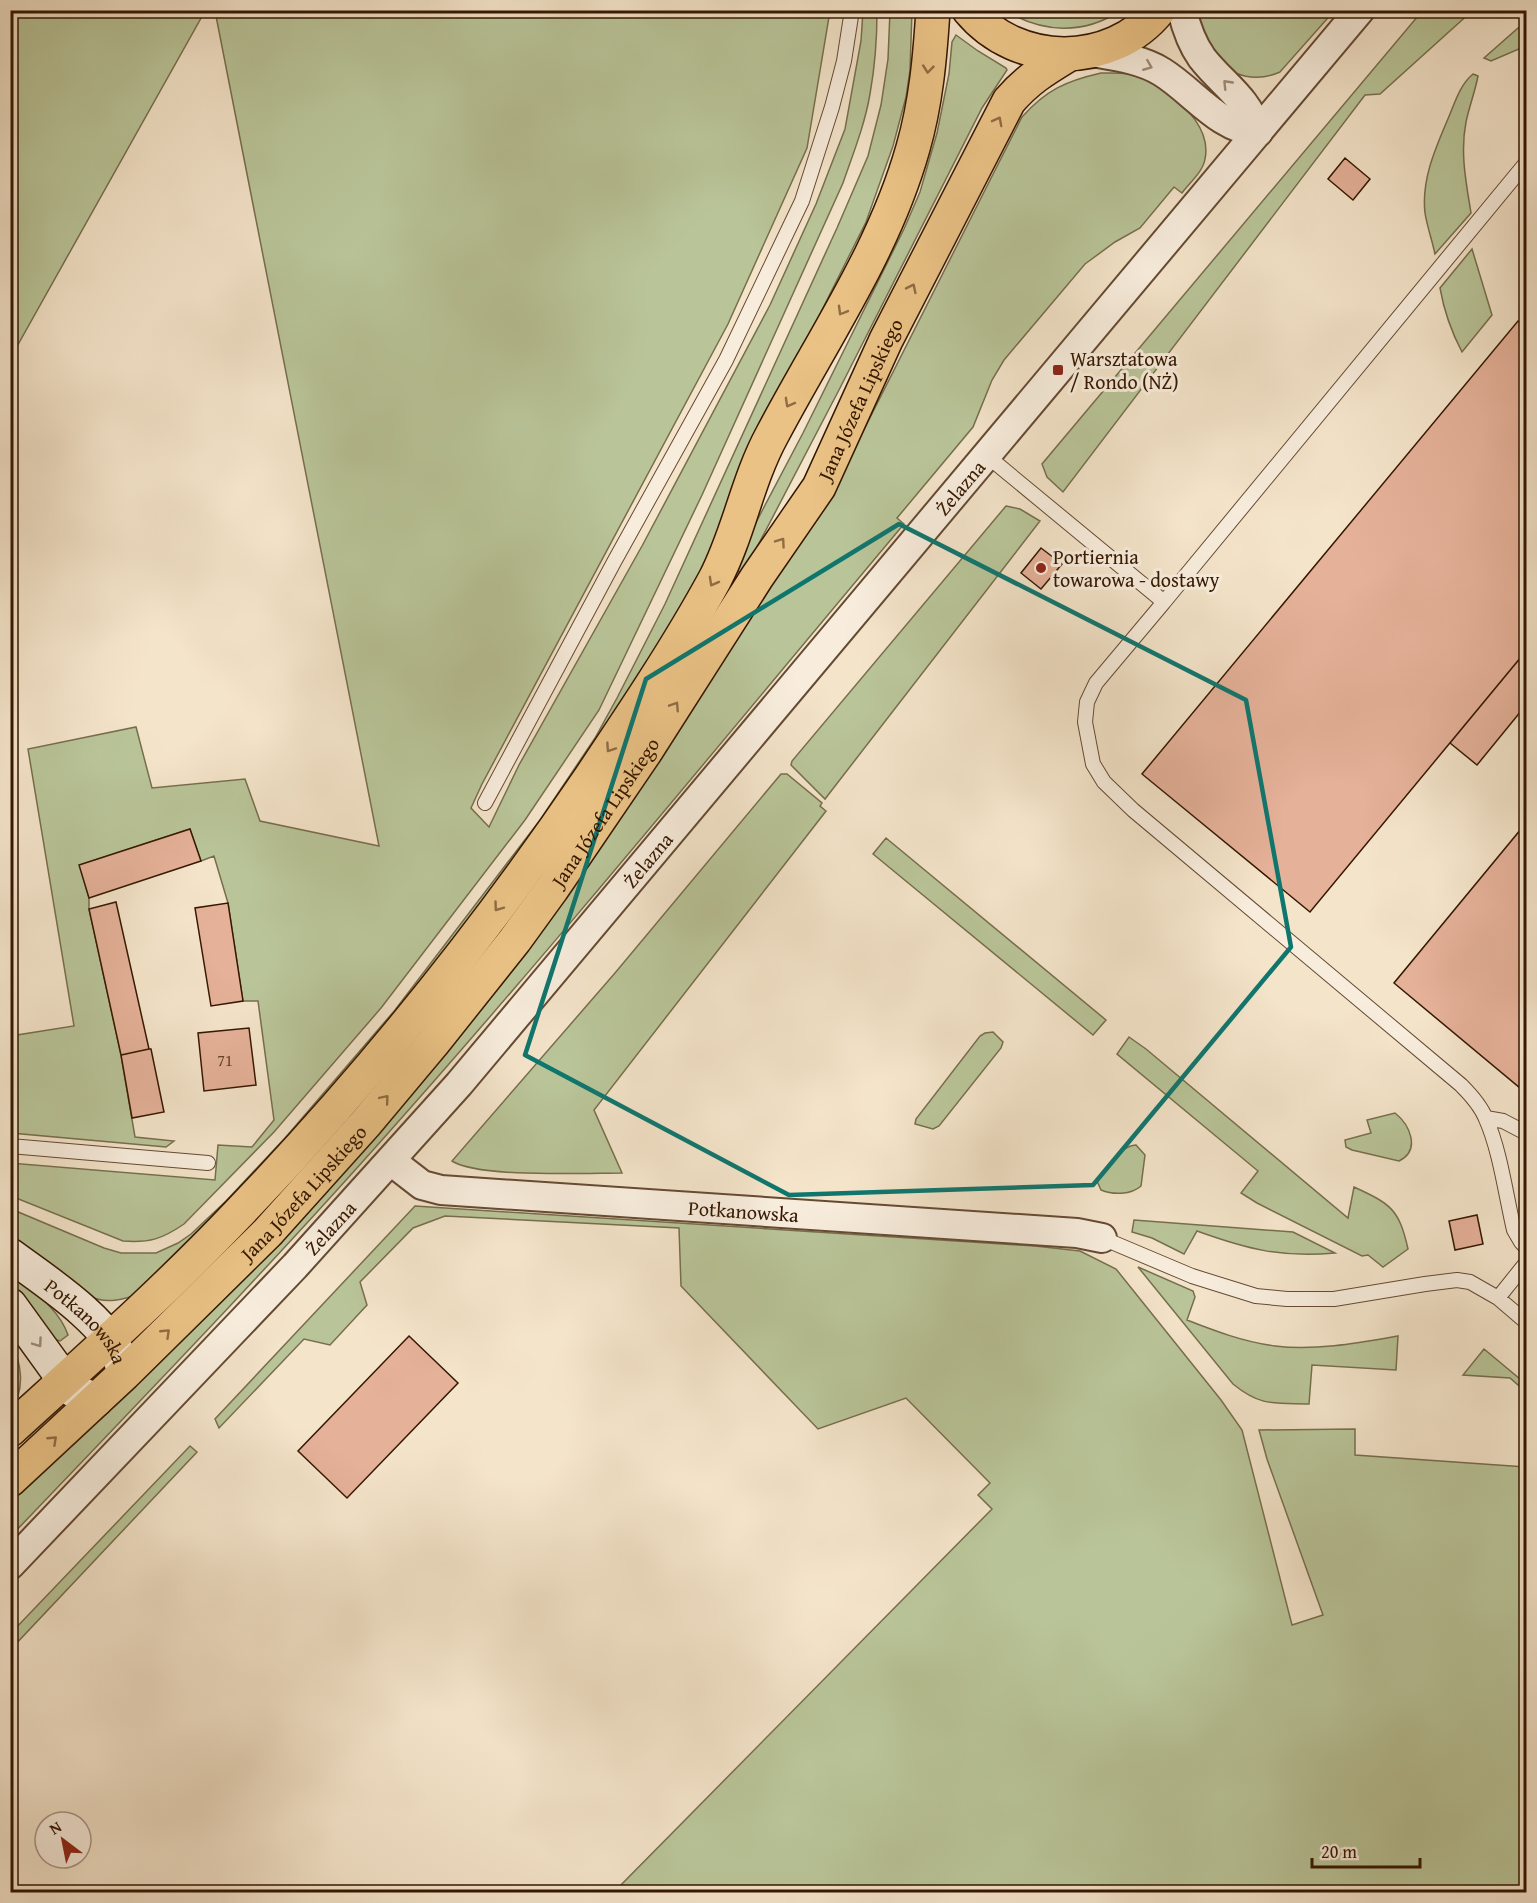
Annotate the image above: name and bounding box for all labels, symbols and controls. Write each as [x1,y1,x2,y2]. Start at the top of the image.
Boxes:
one-way arrow [1141,59,1152,71]
one-way arrow [922,64,935,73]
one-way arrow [1223,80,1234,90]
one-way arrow [991,116,1002,127]
one-way arrow [905,283,916,294]
one-way arrow [838,305,850,315]
street label: Jana Józefa Lipskiego [808,313,909,487]
place label: Warsztatowa / Rondo (NŻ) [1070,344,1179,396]
marker: Warsztatowa / Rondo (NŻ) [1051,363,1065,377]
one-way arrow [785,397,796,408]
street label: Żelazna [928,453,992,521]
one-way arrow [774,538,785,549]
place label: Portiernia towarowa - dostawy [1053,542,1219,594]
marker: Portiernia towarowa - dostawy [1034,561,1048,575]
one-way arrow [709,576,720,586]
one-way arrow [668,702,679,713]
street label: Jana Józefa Lipskiego [542,731,666,895]
one-way arrow [606,741,617,752]
street label: Żelazna [615,825,679,894]
one-way arrow [494,901,505,912]
house number: 71 [217,1048,233,1072]
one-way arrow [378,1095,389,1106]
street label: Jana Józefa Lipskiego [231,1118,373,1269]
street label: Potkanowska [687,1192,800,1229]
street label: Żelazna [297,1193,362,1261]
street label: Potkanowska [39,1271,135,1368]
one-way arrow [159,1329,169,1340]
one-way arrow [31,1336,42,1347]
one-way arrow [46,1437,57,1448]
north arrow [33,1810,93,1870]
text: N [44,1814,66,1840]
scale bar [1312,1831,1420,1869]
text: 20 m [1321,1838,1357,1865]

